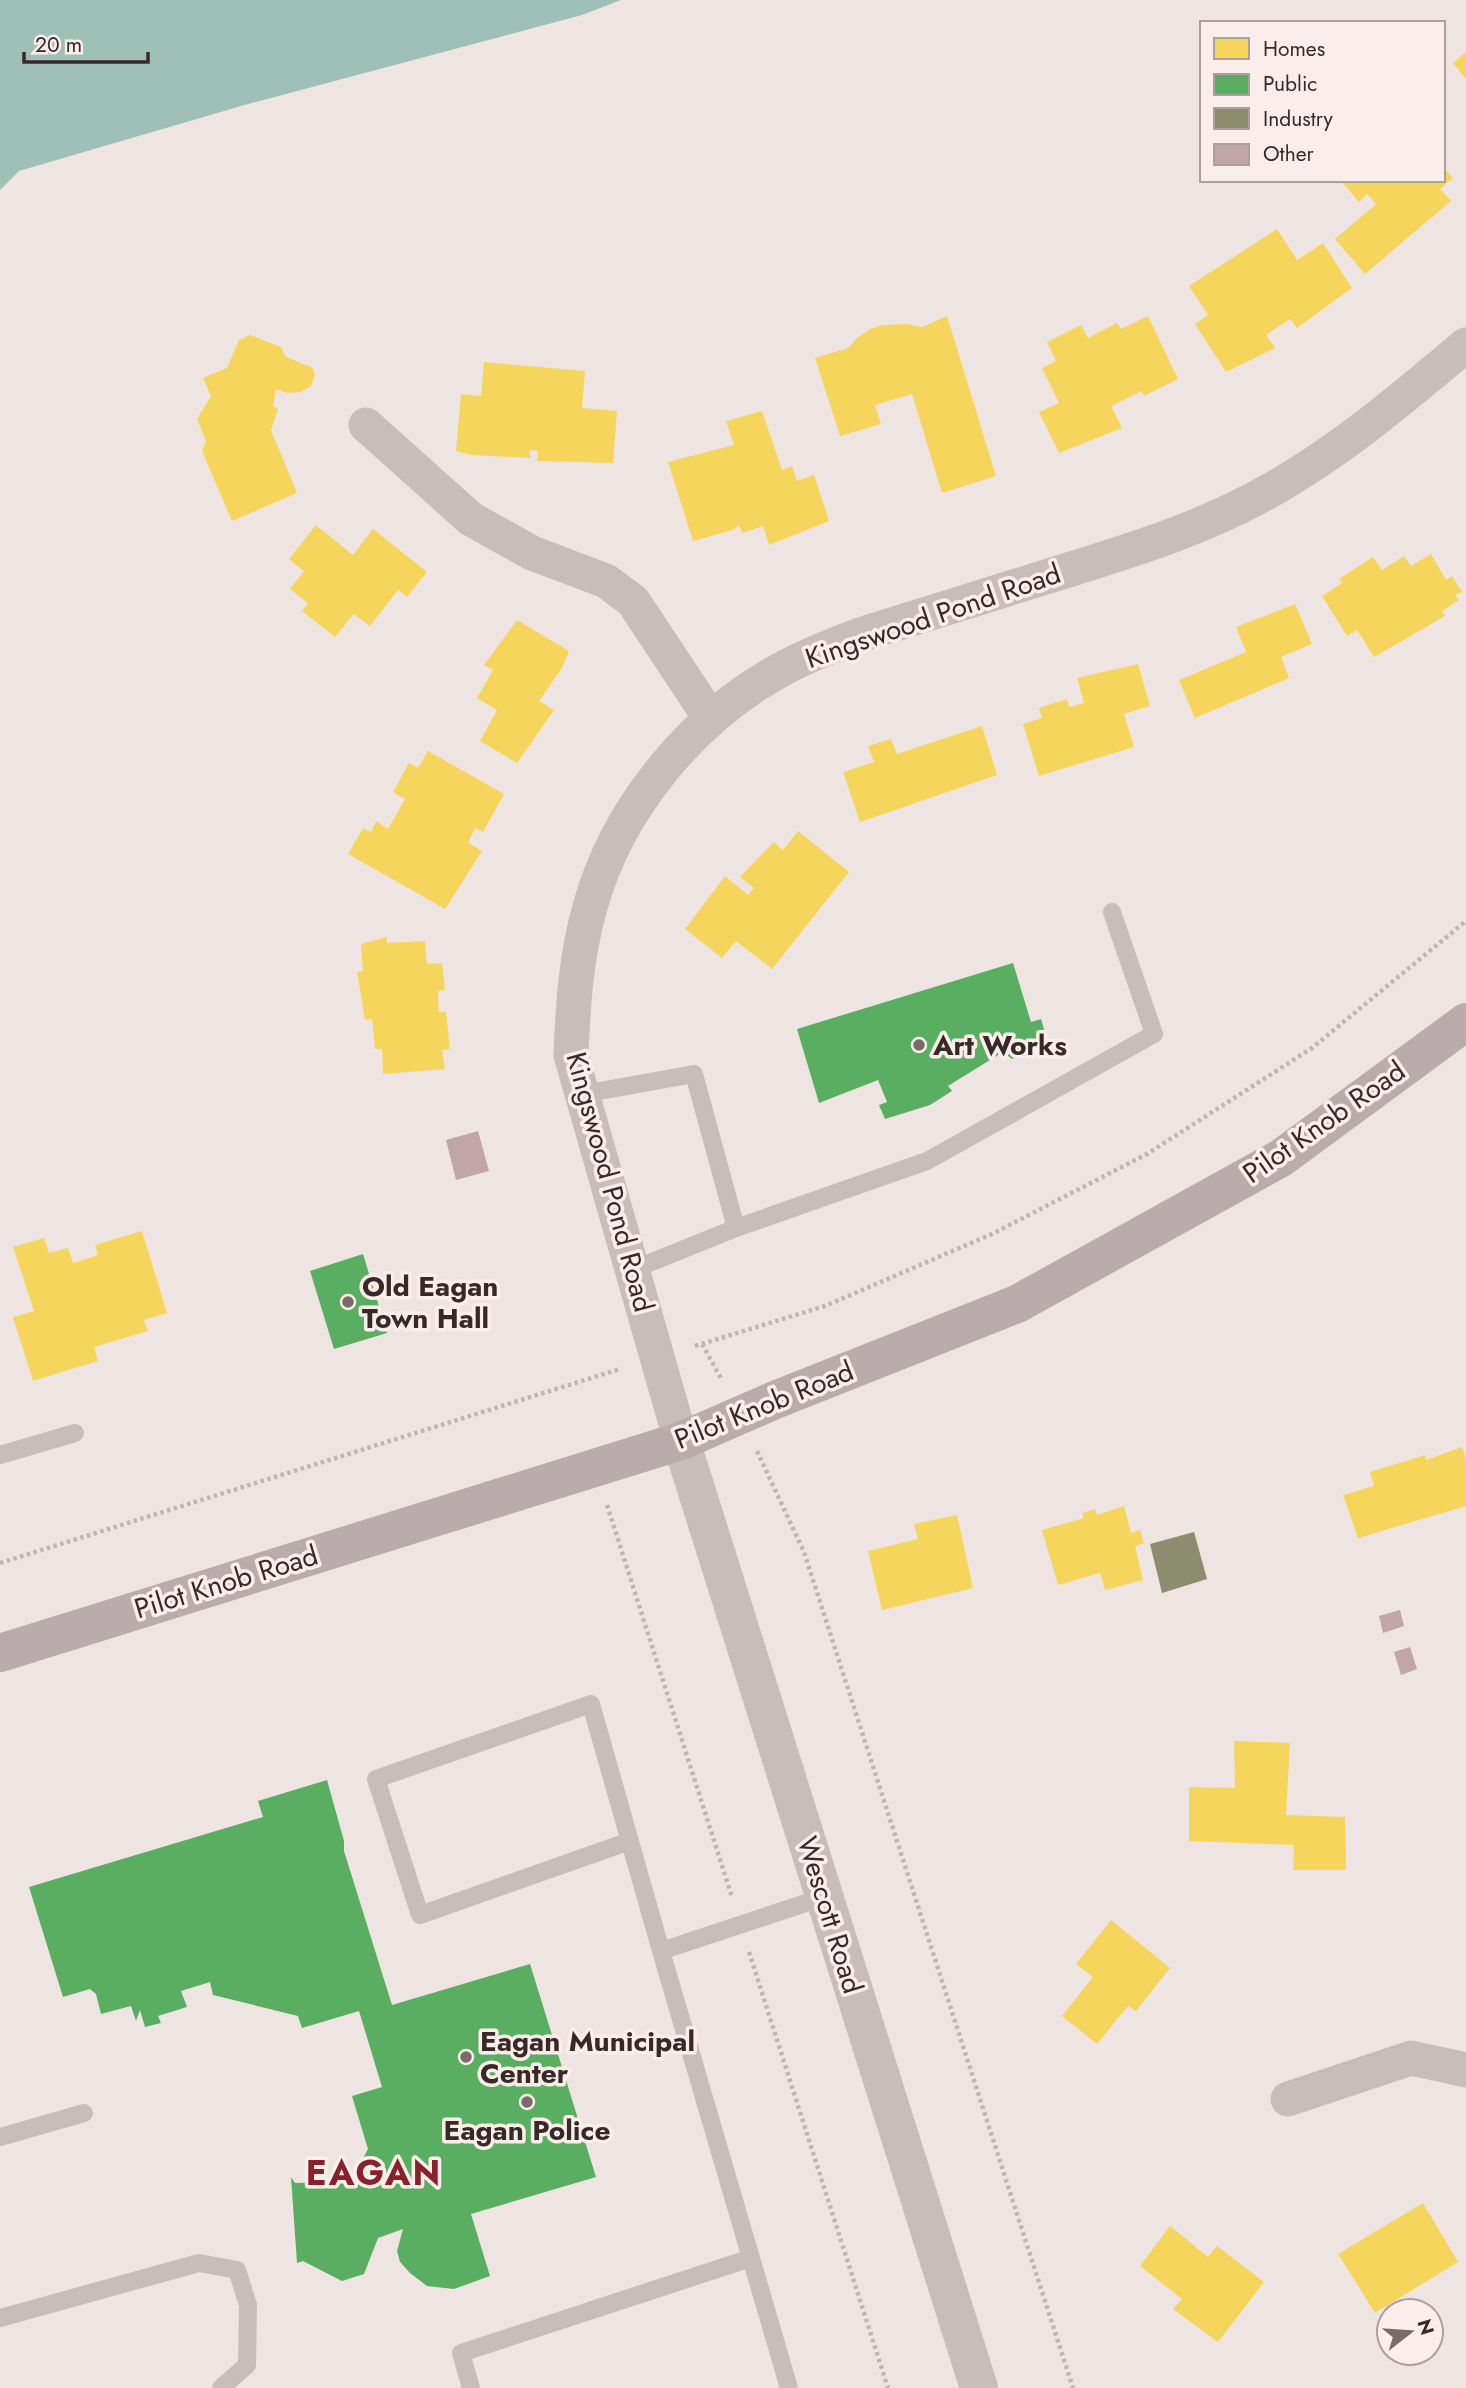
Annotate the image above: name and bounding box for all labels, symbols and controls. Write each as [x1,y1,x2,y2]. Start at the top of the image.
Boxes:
scale bar [24,21,149,65]
legend [1200,21,1445,182]
text: 20 m [35,30,82,60]
text: Homes [1263,34,1325,64]
text: Public [1263,69,1317,99]
text: Industry [1263,104,1334,134]
text: Other [1263,139,1314,169]
street label: Kingswood Pond Road [800,553,1066,679]
place label: Art Works [932,1025,1067,1066]
marker: Art Works [911,1037,927,1053]
street label: Kingswood Pond Road [556,1047,664,1317]
street label: Pilot Knob Road [1234,1051,1414,1193]
place label: Old Eagan Town Hall [362,1266,498,1339]
marker: Old Eagan Town Hall [340,1294,356,1310]
street label: Pilot Knob Road [668,1350,860,1460]
street label: Pilot Knob Road [129,1535,323,1629]
street label: Wescott Road [787,1832,873,1998]
place label: Eagan Municipal Center [480,2021,695,2094]
marker: Eagan Municipal Center [458,2049,474,2065]
marker: Eagan Police [519,2094,535,2110]
place label: Eagan Police [444,2110,610,2151]
district label: EAGAN [306,2148,442,2198]
north arrow [1375,2297,1445,2367]
text: N [1411,2316,1441,2338]

